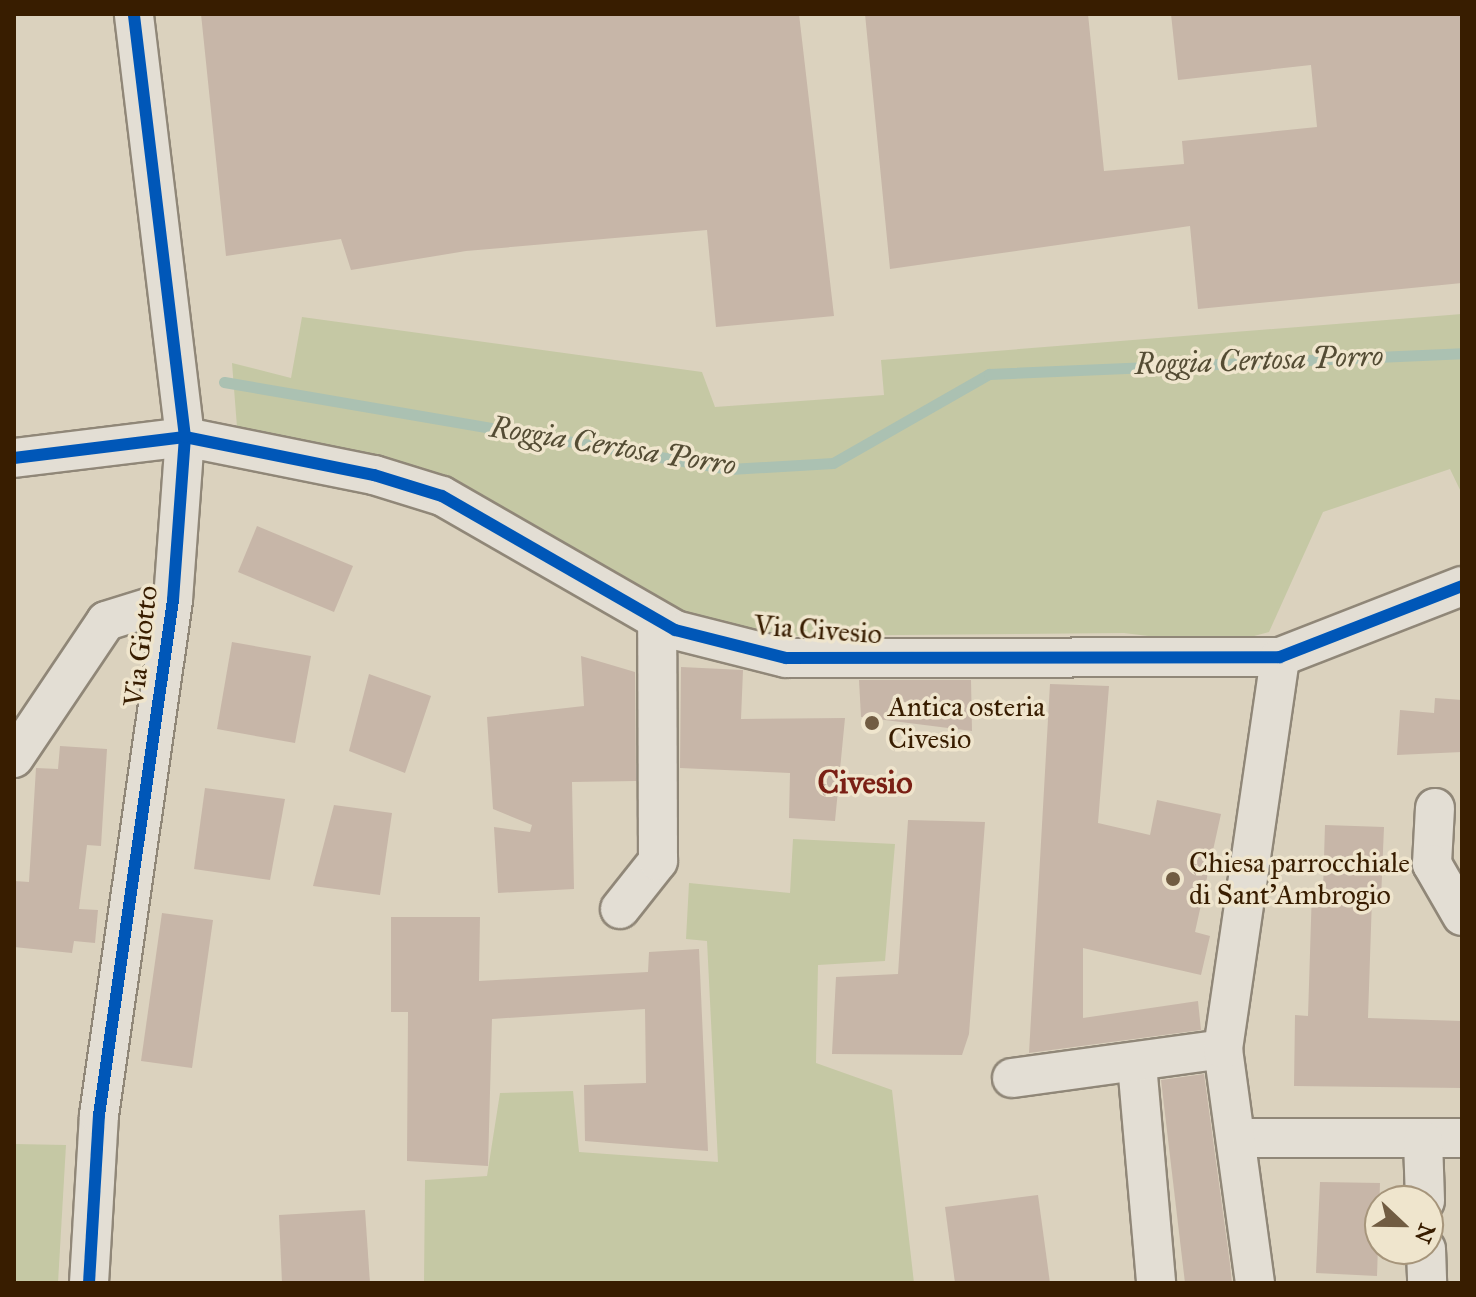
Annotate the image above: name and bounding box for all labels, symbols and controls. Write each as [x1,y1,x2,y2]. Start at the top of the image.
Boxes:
water label: Roggia Certosa Porro [1134,338,1384,382]
water label: Roggia Certosa Porro [487,409,739,483]
street label: Via Giotto [117,584,165,708]
street label: Via Civesio [753,609,883,651]
place label: Antica osteria Civesio [888,690,1045,756]
marker: Antica osteria Civesio [863,714,881,732]
district label: Civesio [817,764,913,802]
place label: Chiesa parrocchiale di Sant'Ambrogio [1189,846,1410,912]
marker: Chiesa parrocchiale di Sant'Ambrogio [1164,870,1182,888]
north arrow [1364,1185,1444,1265]
text: N [1409,1220,1441,1247]

